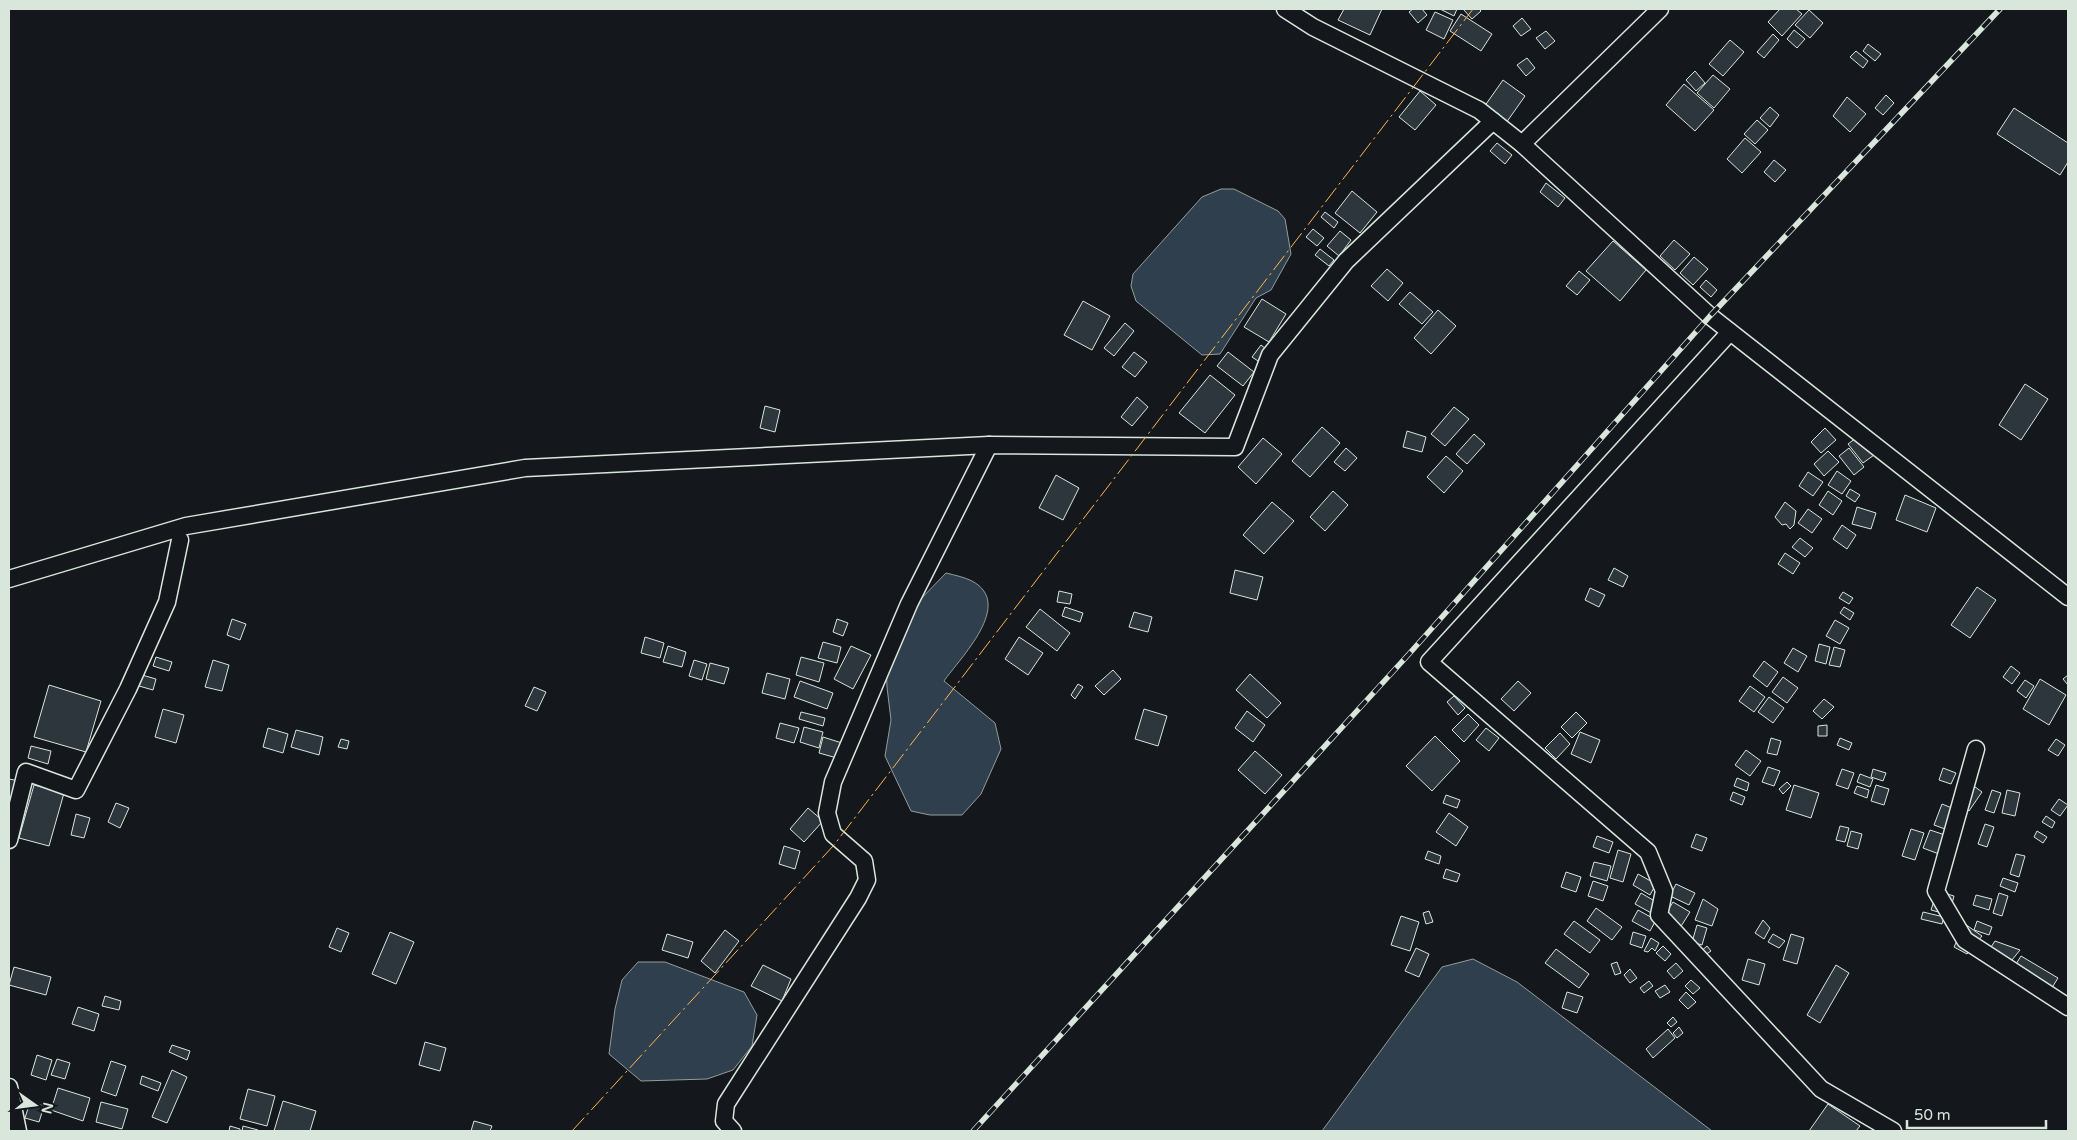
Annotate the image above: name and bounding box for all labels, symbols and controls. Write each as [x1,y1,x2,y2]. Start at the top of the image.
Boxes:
north arrow [10,1080,60,1130]
scale bar [1907,1098,2046,1130]
text: N [38,1101,57,1116]
text: 50 m [1914,1106,1951,1124]

